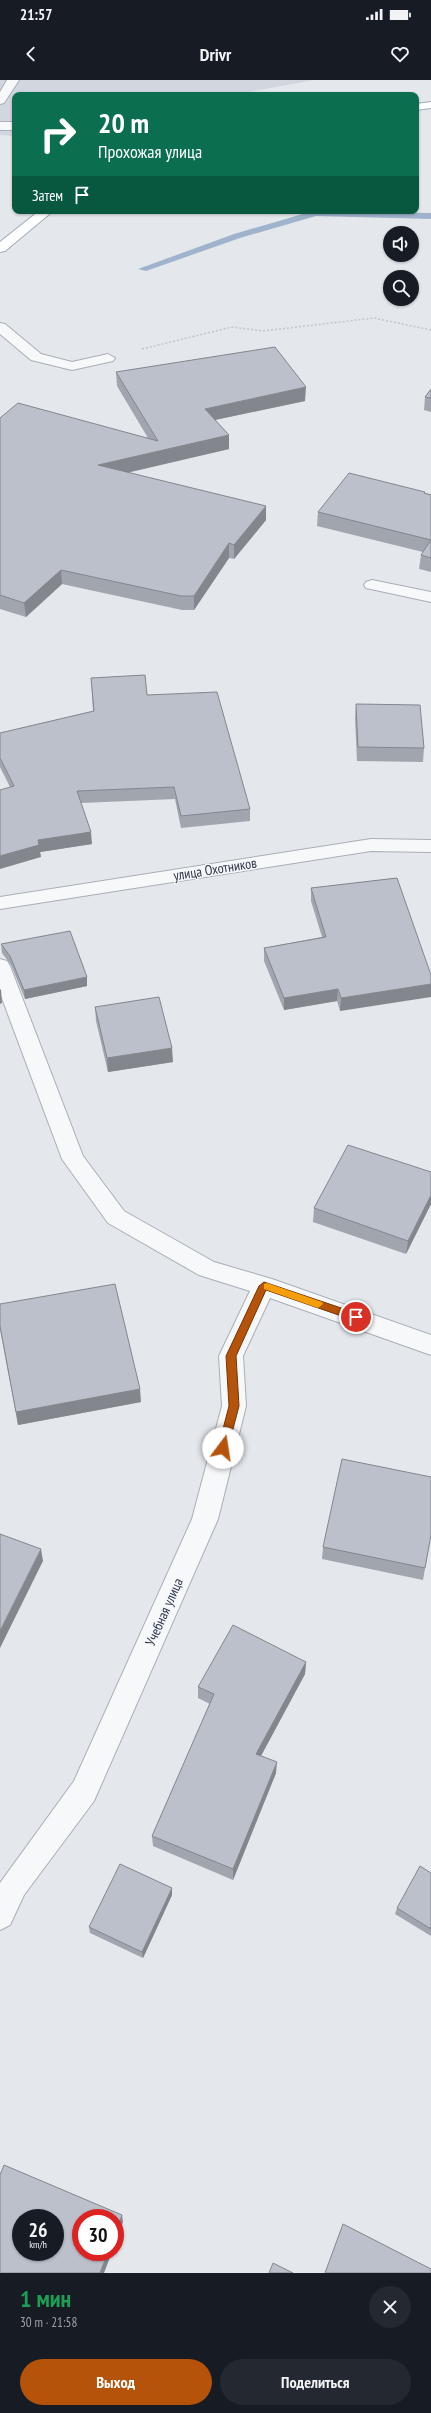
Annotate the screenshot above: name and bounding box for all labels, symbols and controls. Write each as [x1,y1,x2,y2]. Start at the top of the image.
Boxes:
text: 21:57 [20,5,52,24]
icon: back [20,43,42,65]
text: Drivr [200,43,231,66]
icon: heart [389,43,411,65]
text: 20 m [98,104,149,141]
icon: right [32,108,84,160]
text: Прохожая улица [98,140,202,163]
icon: arrive [71,184,93,206]
text: Затем [32,186,63,205]
map controls [383,226,419,306]
button: sound [383,226,419,262]
button: search [383,270,419,306]
street label: улица Охотников [172,853,258,884]
pin [339,1300,373,1334]
icon: arrive [345,1306,367,1328]
position arrow [202,1427,244,1469]
street label: Учебная улица [141,1575,187,1649]
speed limit sign: 30 [72,2209,124,2261]
text: 26 [28,2217,48,2243]
text: km/h [29,2238,47,2251]
text: 1 мин [20,2283,71,2314]
button: close [369,2286,411,2328]
text: 30 m · 21:58 [20,2314,77,2331]
button: Выход [20,2359,212,2405]
button: Поделиться [220,2359,411,2405]

